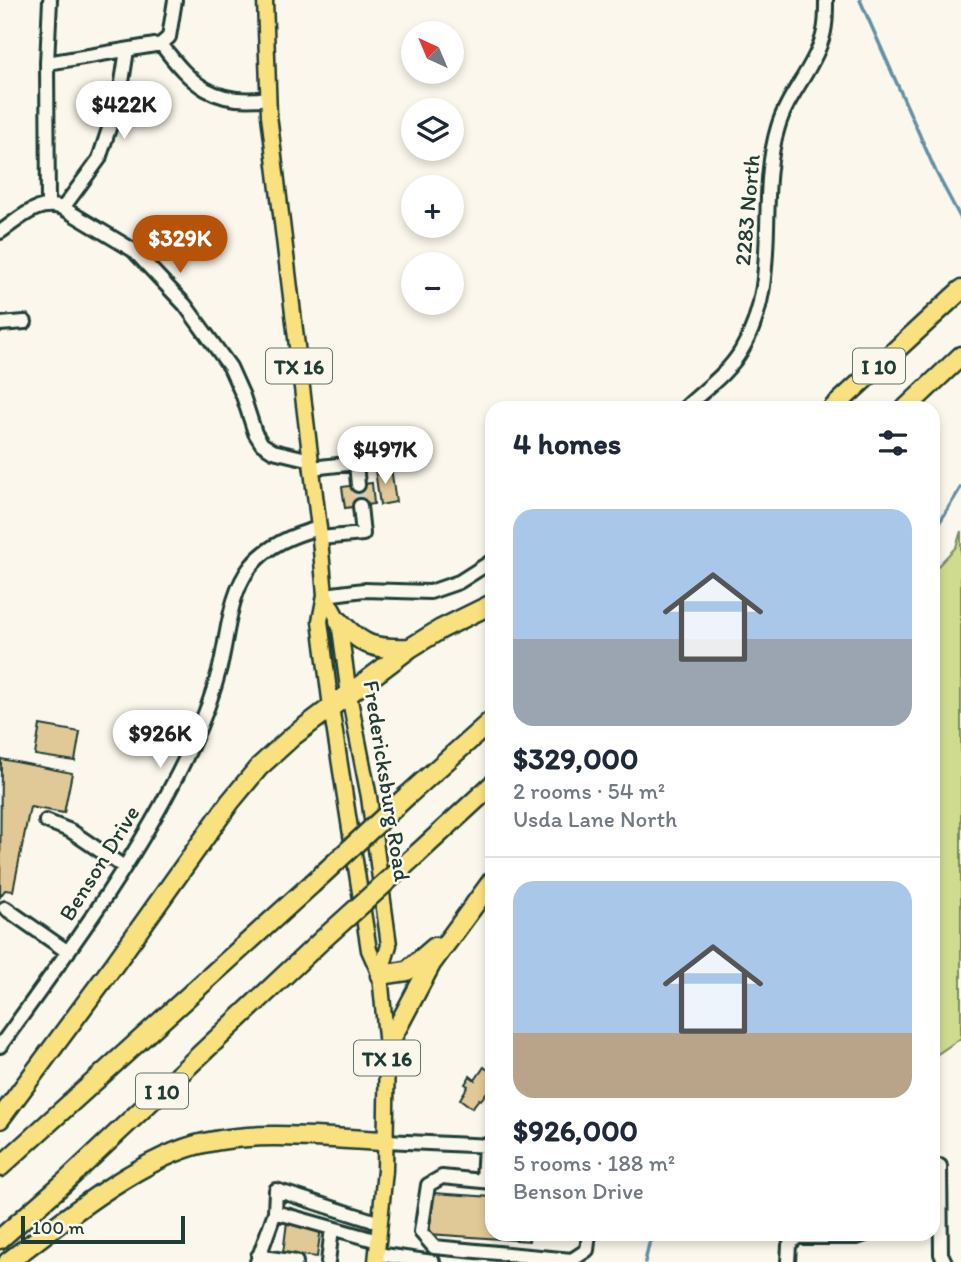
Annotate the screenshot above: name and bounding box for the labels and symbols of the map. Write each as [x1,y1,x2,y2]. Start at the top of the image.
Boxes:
north arrow [401,21,464,84]
pin: $422K [75,82,173,141]
street label: 2283 North [728,153,766,267]
pin: $329K [131,216,229,275]
road number: TX 16 [266,348,332,384]
road number: I 10 [853,348,905,384]
pin: $497K [336,426,434,486]
street label: Fredericksburg Road [357,678,417,884]
pin: $926K [111,710,209,770]
street label: Benson Drive [52,800,146,926]
road number: TX 16 [354,1040,420,1076]
road number: I 10 [136,1074,188,1108]
scale bar [21,1213,186,1245]

